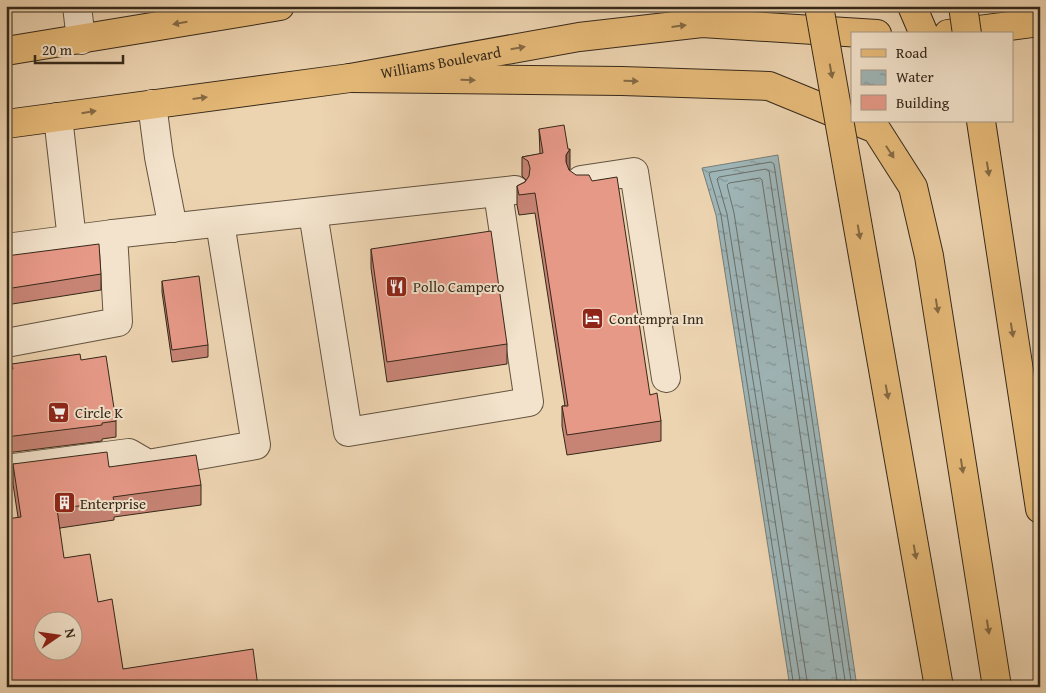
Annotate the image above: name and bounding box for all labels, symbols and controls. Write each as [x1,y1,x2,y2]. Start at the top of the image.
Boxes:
one-way arrow [171,20,187,28]
one-way arrow [671,22,687,30]
scale bar [35,32,122,64]
legend [851,32,1014,122]
text: 20 m [42,39,73,60]
street label: Williams Boulevard [379,41,502,83]
text: Road [896,42,927,63]
one-way arrow [511,44,527,52]
one-way arrow [827,64,835,80]
text: Water [896,66,934,87]
one-way arrow [461,76,477,84]
one-way arrow [623,78,639,86]
text: Building [896,92,950,113]
one-way arrow [192,93,208,101]
one-way arrow [82,108,98,116]
one-way arrow [886,146,895,159]
one-way arrow [984,162,992,178]
one-way arrow [855,224,863,240]
restaurant icon: Pollo Campero [385,274,409,298]
place label: Pollo Campero [413,276,505,297]
one-way arrow [934,298,942,314]
hotel icon: Contempra Inn [581,306,605,330]
place label: Contempra Inn [609,308,704,329]
one-way arrow [1009,322,1017,338]
one-way arrow [883,384,891,399]
supermarket icon: Circle K [47,400,71,424]
place label: Circle K [75,402,123,423]
one-way arrow [959,458,967,474]
building icon: Enterprise [52,491,76,515]
place label: Enterprise [80,493,146,514]
one-way arrow [912,544,920,560]
north arrow [32,610,82,660]
one-way arrow [984,619,992,635]
text: N [60,626,82,641]

